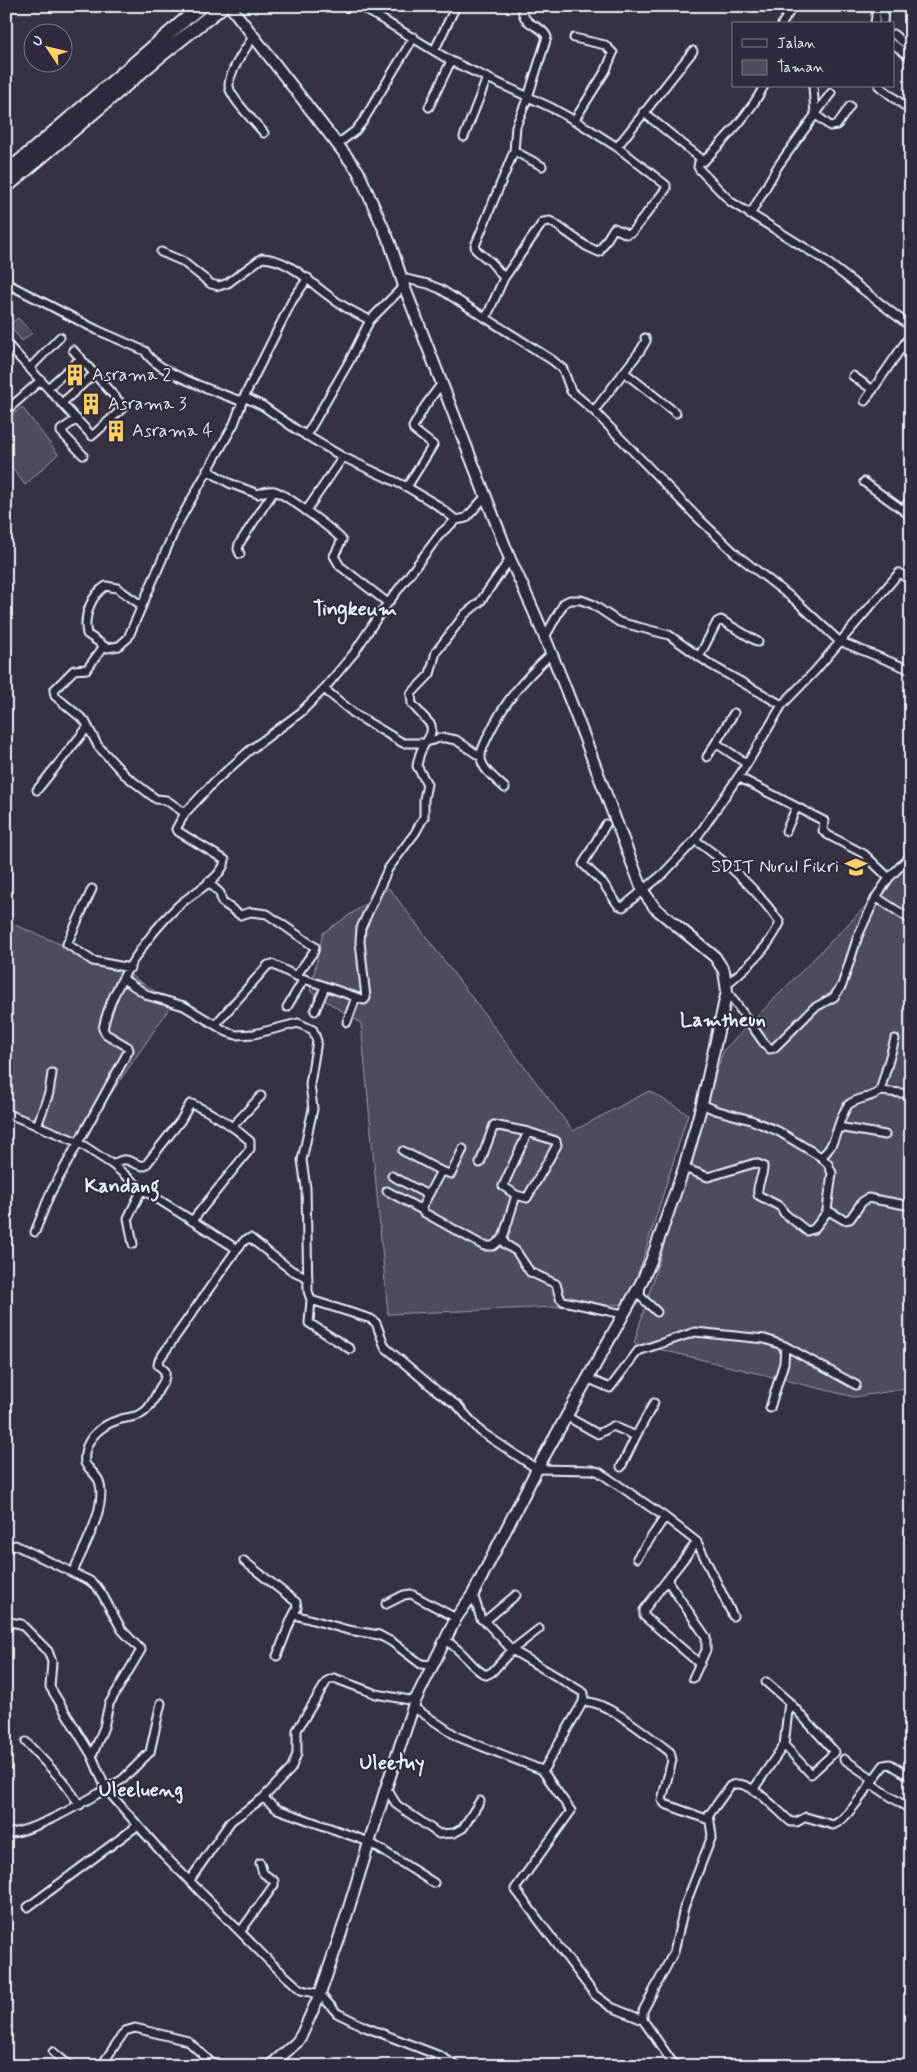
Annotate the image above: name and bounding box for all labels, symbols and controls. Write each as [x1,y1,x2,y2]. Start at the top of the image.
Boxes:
north arrow [22,22,72,72]
legend [732,22,894,88]
text: U [28,32,48,50]
text: Jalan [777,34,816,54]
text: Taman [777,58,825,78]
building icon: Asrama 2 [62,362,88,388]
place label: Asrama 2 [92,363,172,387]
building icon: Asrama 3 [78,391,104,417]
place label: Asrama 3 [108,392,187,416]
building icon: Asrama 4 [103,418,129,444]
place label: Asrama 4 [132,419,213,443]
district label: Tingkeum [313,596,397,625]
school or university icon: SDIT Nurul Fikri [843,854,869,880]
place label: SDIT Nurul Fikri [711,855,839,879]
district label: Lamtheun [680,1007,766,1034]
district label: Kandang [84,1173,160,1202]
district label: Uleetuy [360,1750,424,1777]
district label: Uleelueng [99,1777,183,1804]

